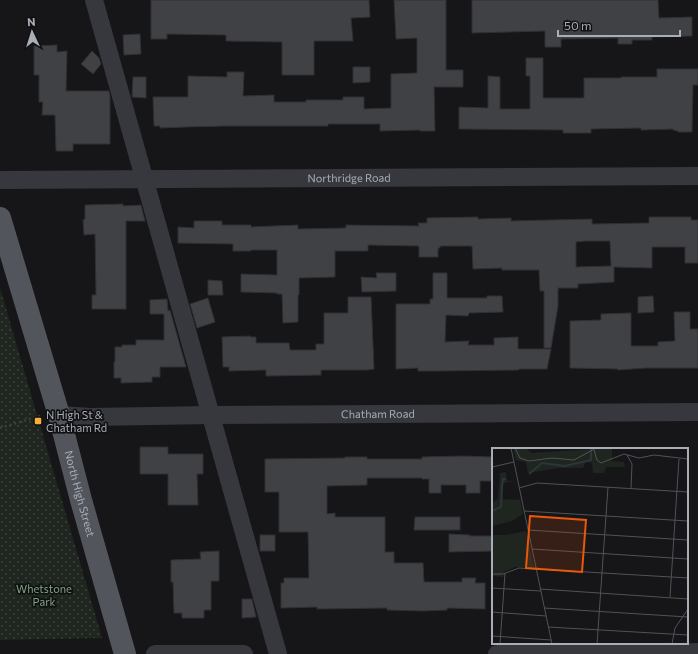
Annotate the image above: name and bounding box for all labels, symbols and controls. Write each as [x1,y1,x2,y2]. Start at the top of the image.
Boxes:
north arrow [12,12,52,52]
scale bar [558,12,680,38]
text: N [27,15,36,28]
text: 50 m [564,18,592,32]
street label: Northridge Road [307,171,391,184]
street label: Chatham Road [341,407,415,420]
place label: N High St & Chatham Rd [46,408,107,434]
marker: N High St & Chatham Rd [33,416,43,426]
inset map [492,448,688,644]
street label: North High Street [62,449,98,539]
park label: Whetstone Park [16,582,72,608]

